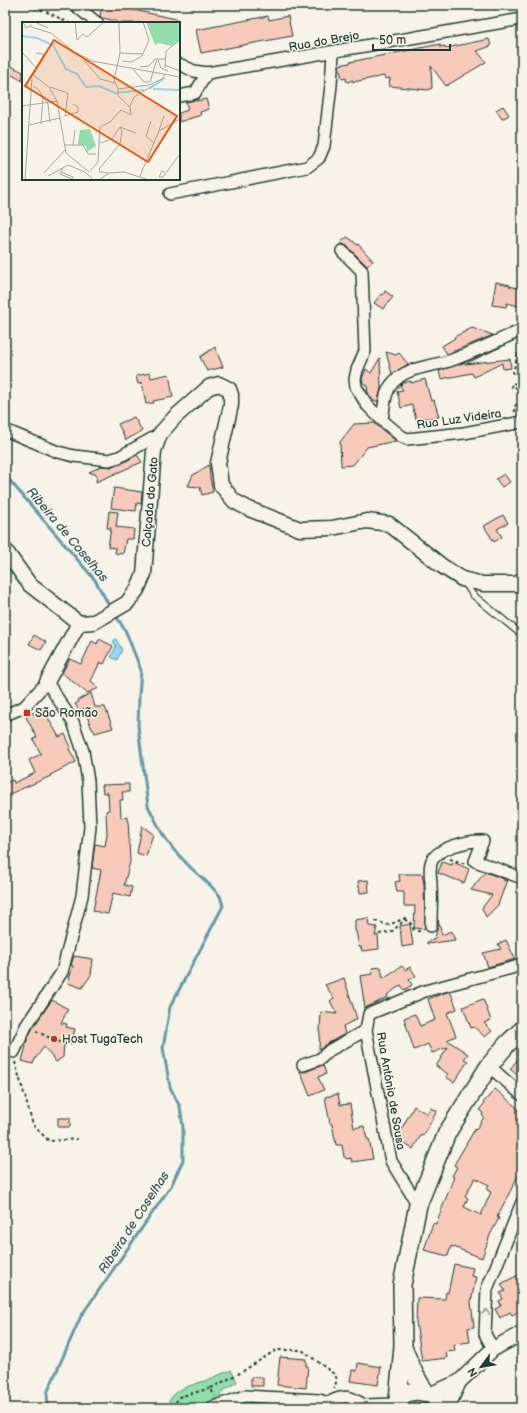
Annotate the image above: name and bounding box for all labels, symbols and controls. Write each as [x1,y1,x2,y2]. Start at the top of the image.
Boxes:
inset map [22,22,180,180]
scale bar [373,26,450,52]
street label: Rua do Brejo [288,28,361,55]
text: 50 m [379,33,406,48]
street label: Rua Luz Videira [416,406,503,433]
street label: Calçada do Gato [139,456,162,548]
water label: Ribeira de Coselhas [23,484,112,586]
place label: São Romão [35,706,98,721]
marker: São Romão [22,708,32,718]
street label: Rua António de Sousa [373,1031,408,1151]
place label: Host TugaTech [62,1032,143,1047]
marker: Host TugaTech [49,1034,59,1044]
water label: Ribeira de Coselhas [95,1168,173,1277]
one-way arrow [482,1309,490,1315]
north arrow [461,1347,501,1387]
text: N [465,1365,481,1379]

